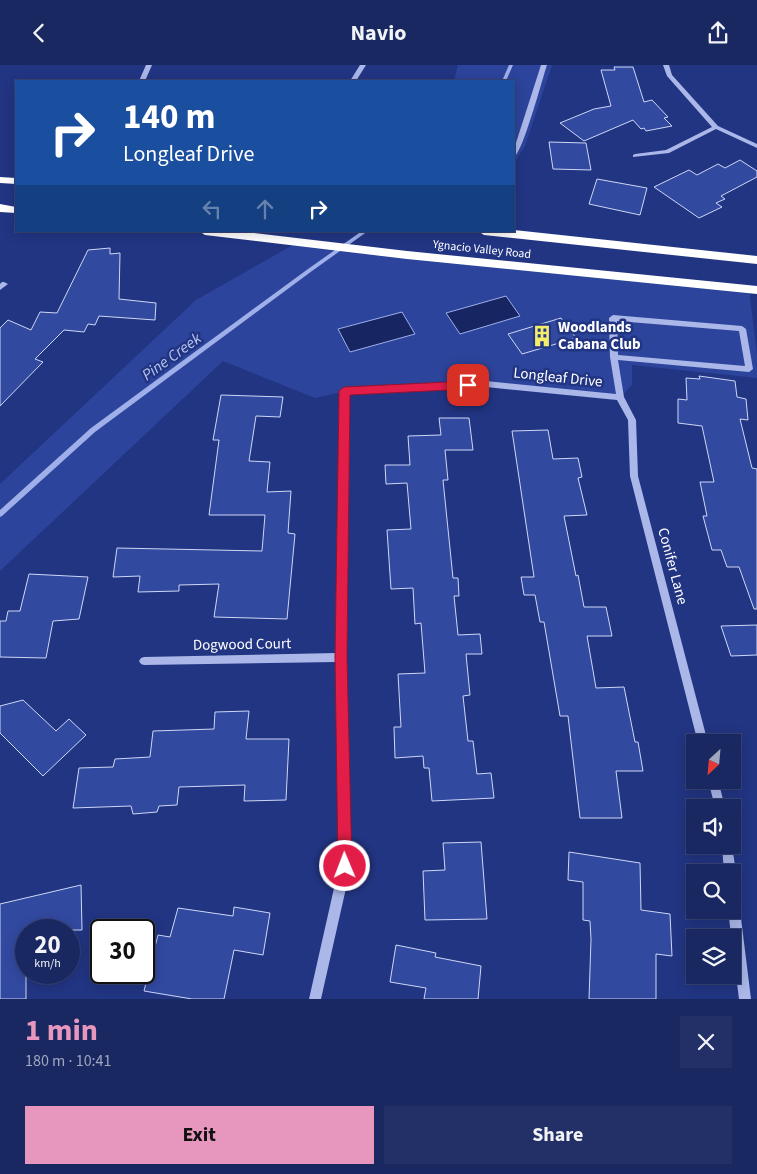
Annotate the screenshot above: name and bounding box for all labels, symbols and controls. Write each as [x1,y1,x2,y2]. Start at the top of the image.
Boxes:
text: Navio [350,17,407,49]
icon: back [25,19,53,47]
icon: share [704,19,732,47]
text: 140 m [123,92,215,142]
icon: right [40,100,105,165]
text: Longleaf Drive [123,138,254,170]
icon: left [198,195,226,223]
icon: ahead [251,195,279,223]
icon: right [304,195,332,223]
street label: Ygnacio Valley Road [431,236,532,263]
place label: Woodlands Cabana Club [558,317,641,355]
building icon: Woodlands Cabana Club [529,323,555,349]
water label: Pine Creek [137,327,206,386]
street label: Longleaf Drive [512,362,604,393]
pin [447,364,489,406]
icon: arrive [454,371,482,399]
street label: Conifer Lane [652,525,693,607]
street label: Dogwood Court [193,633,291,656]
north arrow [686,734,741,789]
map controls [686,734,741,984]
button: sound [686,799,741,854]
position arrow [318,839,370,891]
button: search [686,864,741,919]
speed limit sign: 30 [90,919,155,984]
text: 20 [34,927,61,963]
button: layers [686,929,741,984]
text: km/h [34,955,61,972]
text: 1 min [25,1009,98,1052]
button: close [680,1016,732,1068]
text: 180 m · 10:41 [25,1050,112,1072]
button: Exit [25,1106,374,1164]
button: Share [384,1106,732,1164]

